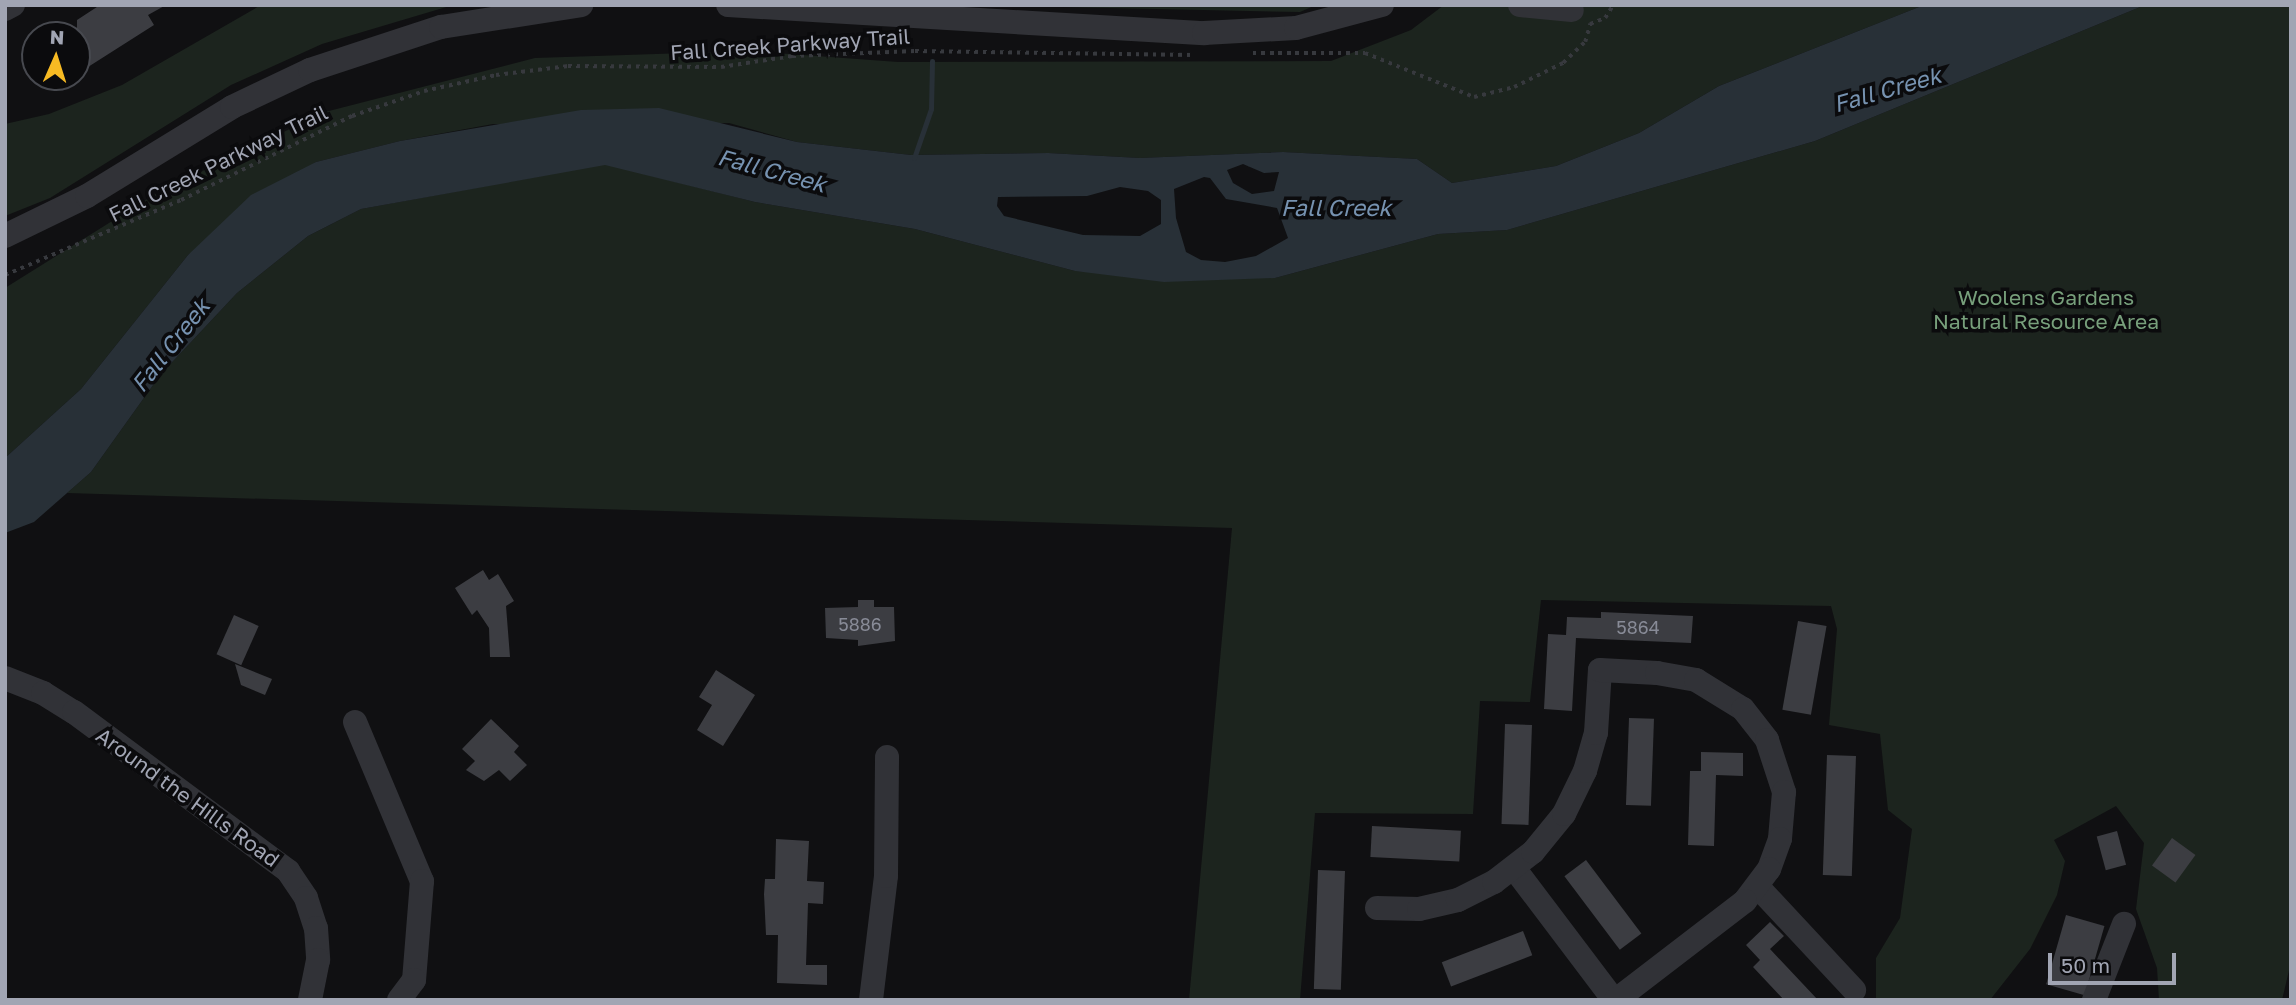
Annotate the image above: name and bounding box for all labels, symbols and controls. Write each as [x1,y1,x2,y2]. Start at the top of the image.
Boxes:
north arrow [21,21,91,91]
street label: Fall Creek Parkway Trail [669,23,911,65]
text: N [49,25,65,48]
water label: Fall Creek [1830,60,1944,118]
street label: Fall Creek Parkway Trail [104,99,332,227]
water label: Fall Creek [715,142,829,198]
water label: Fall Creek [1281,193,1391,221]
park label: Woolens Gardens Natural Resource Area [1933,284,2159,334]
water label: Fall Creek [125,293,215,397]
house number: 5886 [838,613,882,635]
house number: 5864 [1616,616,1660,638]
street label: Around the Hills Road [92,722,284,872]
scale bar [2051,939,2179,983]
text: 50 m [2061,952,2110,978]

